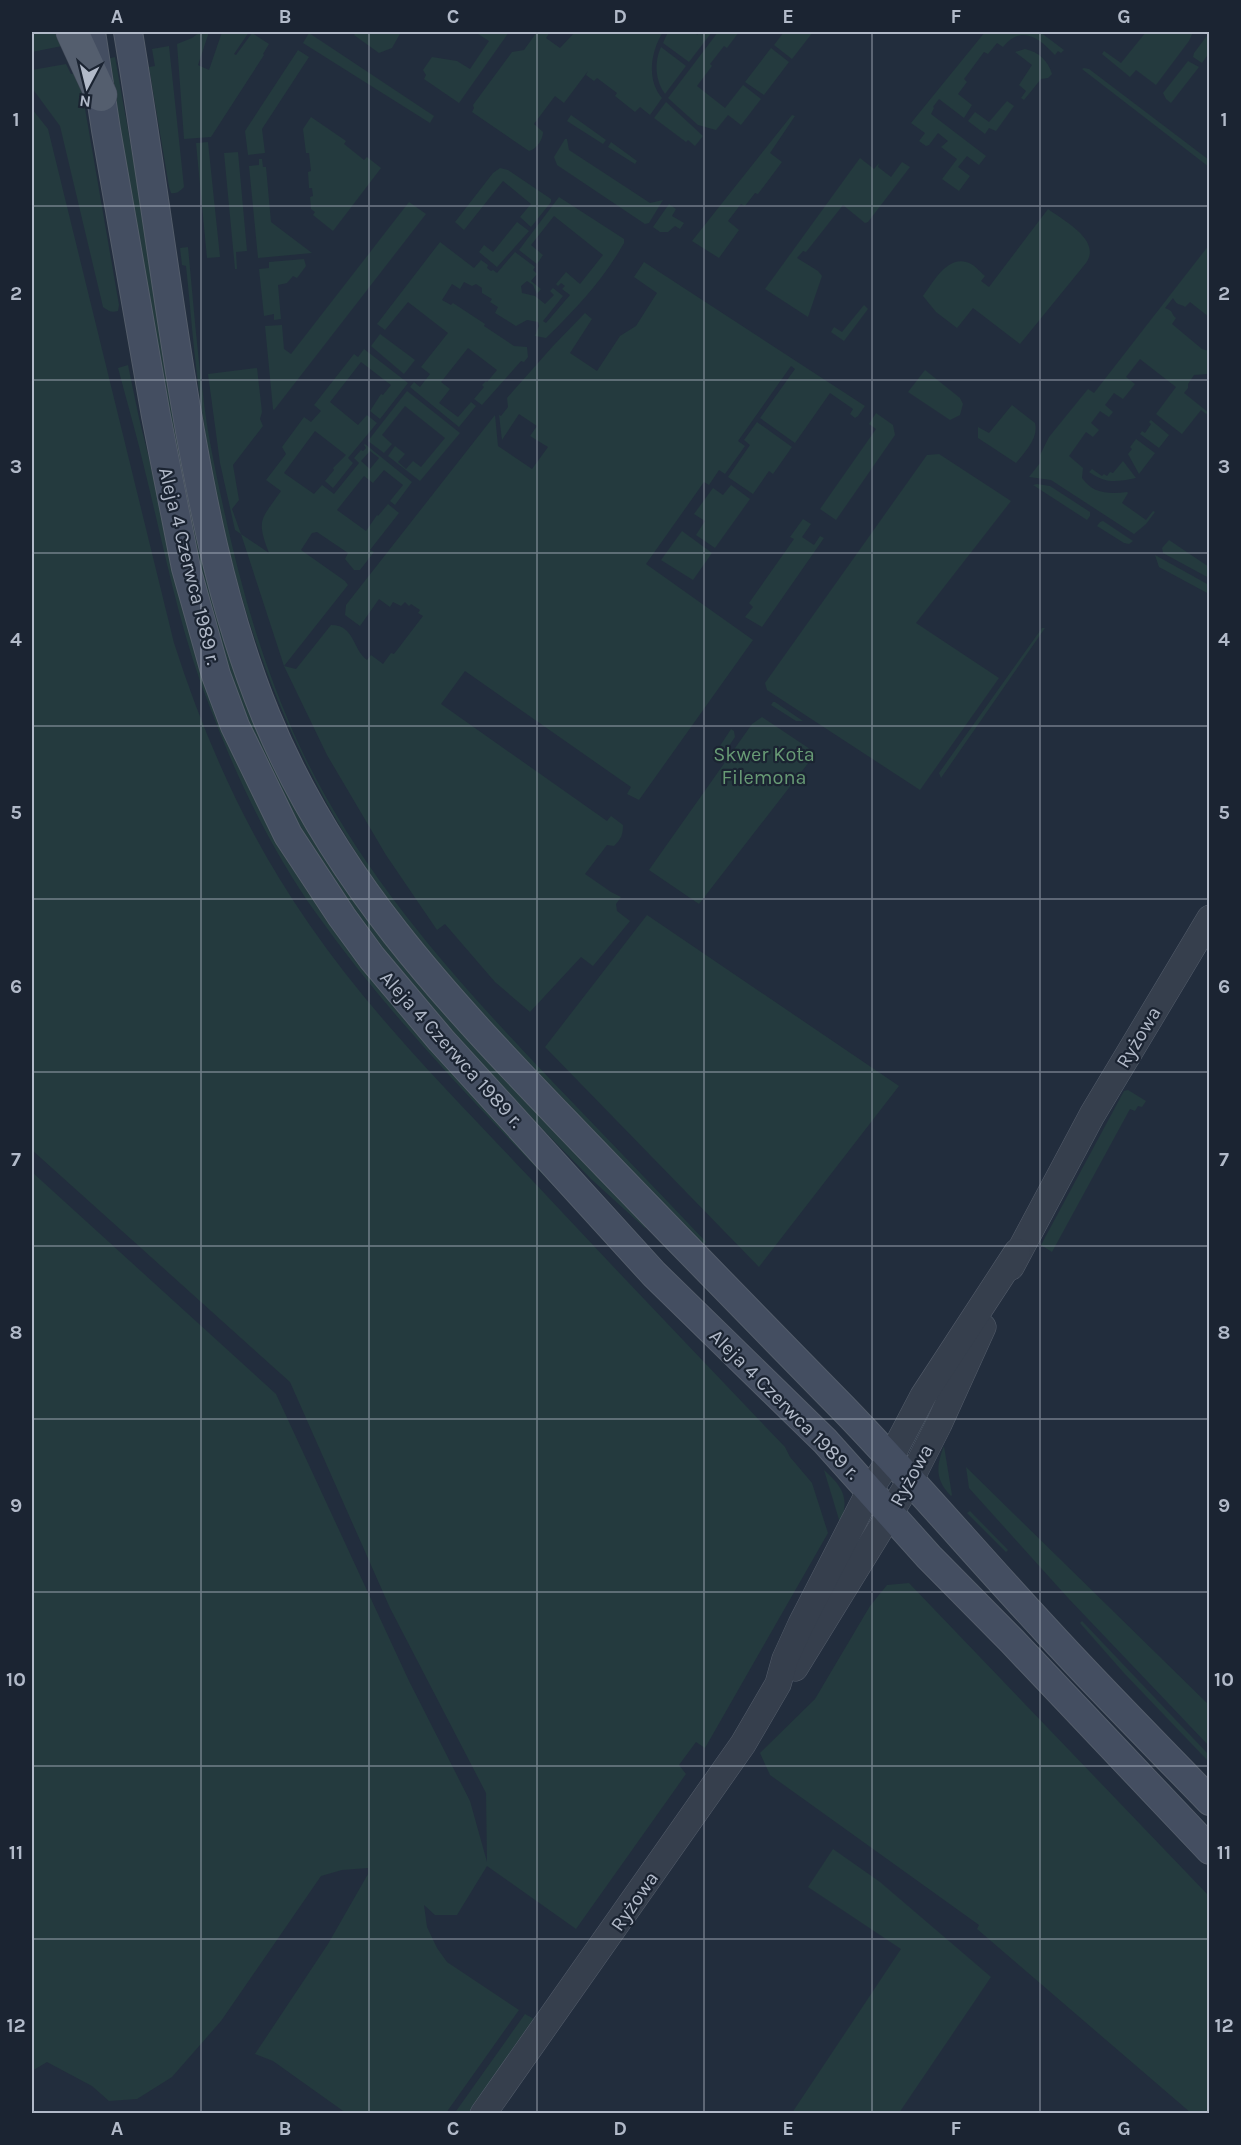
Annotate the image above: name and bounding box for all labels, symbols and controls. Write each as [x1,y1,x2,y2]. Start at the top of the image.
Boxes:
text: A [111,5,124,28]
text: B [279,5,291,28]
text: C [447,5,459,28]
text: D [613,5,627,28]
text: E [782,5,794,28]
text: F [951,5,962,28]
text: G [1117,5,1131,28]
north arrow [57,57,117,117]
text: N [78,91,92,112]
text: 1 [12,108,20,131]
text: 1 [1220,108,1228,131]
text: 2 [10,282,22,305]
text: 2 [1218,282,1230,305]
text: 3 [10,455,22,478]
text: 3 [1218,455,1230,478]
street label: Aleja 4 Czerwca 1989 r. [154,465,225,667]
text: 4 [10,628,22,651]
text: 4 [1218,628,1230,651]
park label: Skwer Kota Filemona [713,743,815,789]
text: 5 [10,801,22,824]
text: 5 [1218,801,1230,824]
street label: Aleja 4 Czerwca 1989 r. [375,966,528,1132]
text: 6 [10,975,22,998]
text: 6 [1218,975,1230,998]
street label: Ryżowa [1111,1002,1166,1072]
text: 7 [11,1148,21,1171]
text: 7 [1219,1148,1229,1171]
text: 8 [10,1321,22,1344]
text: 8 [1218,1321,1230,1344]
street label: Aleja 4 Czerwca 1989 r. [705,1325,864,1484]
street label: Ryżowa [885,1440,938,1510]
text: 9 [10,1494,22,1517]
text: 9 [1218,1494,1230,1517]
text: 10 [6,1668,26,1691]
text: 10 [1214,1668,1234,1691]
text: 11 [9,1841,23,1864]
text: 11 [1217,1841,1231,1864]
street label: Ryżowa [606,1867,663,1936]
text: 12 [6,2014,26,2037]
text: 12 [1214,2014,1234,2037]
text: A [111,2117,124,2140]
text: B [279,2117,291,2140]
text: C [447,2117,459,2140]
text: D [613,2117,627,2140]
text: E [782,2117,794,2140]
text: F [951,2117,962,2140]
text: G [1117,2117,1131,2140]

